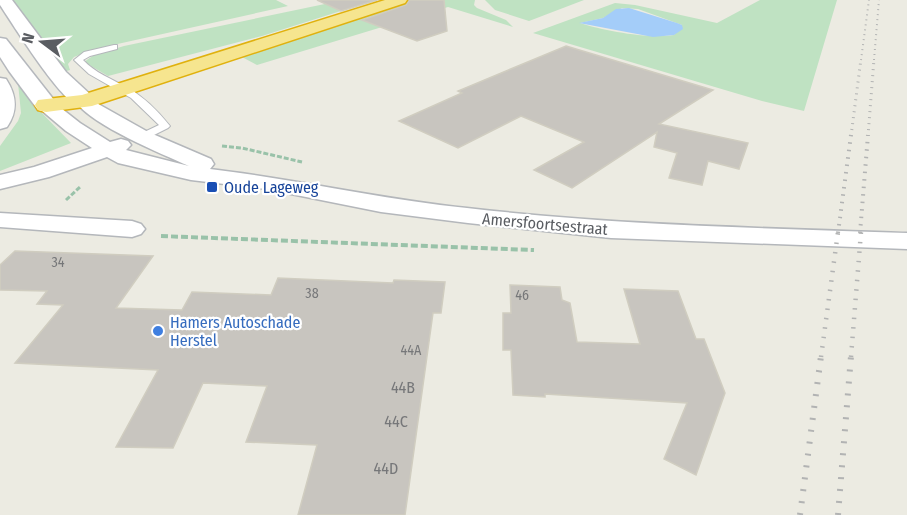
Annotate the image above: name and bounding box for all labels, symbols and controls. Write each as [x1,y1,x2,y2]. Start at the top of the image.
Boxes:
north arrow [12,12,72,72]
text: N [18,31,39,45]
place label: Oude Lageweg [224,178,319,197]
marker: Oude Lageweg [205,180,219,194]
street label: Amersfoortsestraat [481,209,609,239]
house number: 34 [51,254,65,271]
house number: 38 [305,285,319,302]
house number: 46 [515,287,529,304]
place label: Hamers Autoschade Herstel [170,313,300,350]
marker: Hamers Autoschade Herstel [151,324,165,338]
house number: 44A [401,342,422,359]
house number: 44B [391,378,415,397]
house number: 44C [384,412,408,431]
house number: 44D [374,459,398,478]

